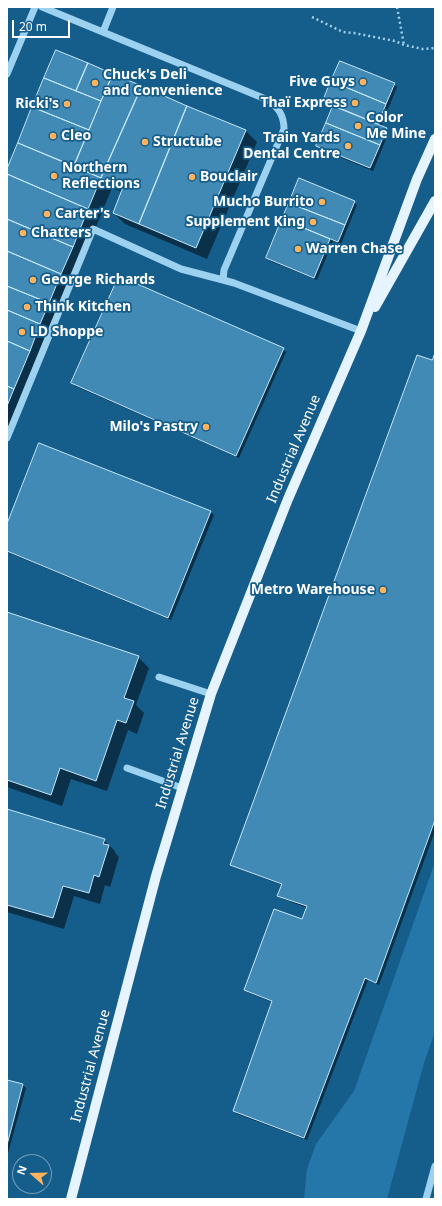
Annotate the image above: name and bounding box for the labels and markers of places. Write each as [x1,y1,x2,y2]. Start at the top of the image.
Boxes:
place label: Chuck's Deli and Convenience [103,67,222,100]
place label: Five Guys [289,74,355,90]
marker: Five Guys [358,77,368,87]
marker: Chuck's Deli and Convenience [90,78,100,88]
place label: Thaï Express [260,95,347,111]
place label: Ricki's [15,96,59,112]
marker: Thaï Express [350,98,360,108]
marker: Ricki's [62,99,72,109]
place label: Color Me Mine [366,110,426,142]
marker: Color Me Mine [353,121,363,131]
place label: Cleo [61,128,91,144]
place label: Train Yards Dental Centre [243,130,340,162]
marker: Cleo [48,131,58,141]
place label: Structube [153,134,222,150]
marker: Structube [140,137,150,147]
marker: Train Yards Dental Centre [343,141,353,151]
place label: Northern Reflections [62,160,140,192]
place label: Bouclair [200,169,257,185]
marker: Northern Reflections [49,171,59,181]
marker: Bouclair [187,172,197,182]
place label: Mucho Burrito [213,194,314,210]
marker: Mucho Burrito [317,197,327,207]
place label: Carter's [55,206,110,222]
marker: Carter's [42,209,52,219]
place label: Supplement King [186,214,305,230]
marker: Supplement King [308,217,318,227]
place label: Chatters [31,225,91,241]
marker: Chatters [18,228,28,238]
place label: Warren Chase [306,241,403,257]
marker: Warren Chase [293,244,303,254]
place label: George Richards [41,272,155,288]
marker: George Richards [28,275,38,285]
place label: Think Kitchen [35,299,131,315]
marker: Think Kitchen [22,302,32,312]
place label: LD Shoppe [30,324,103,340]
marker: LD Shoppe [17,327,27,337]
place label: Milo's Pastry [109,419,198,435]
marker: Milo's Pastry [201,422,211,432]
place label: Metro Warehouse [251,582,375,598]
marker: Metro Warehouse [378,585,388,595]

